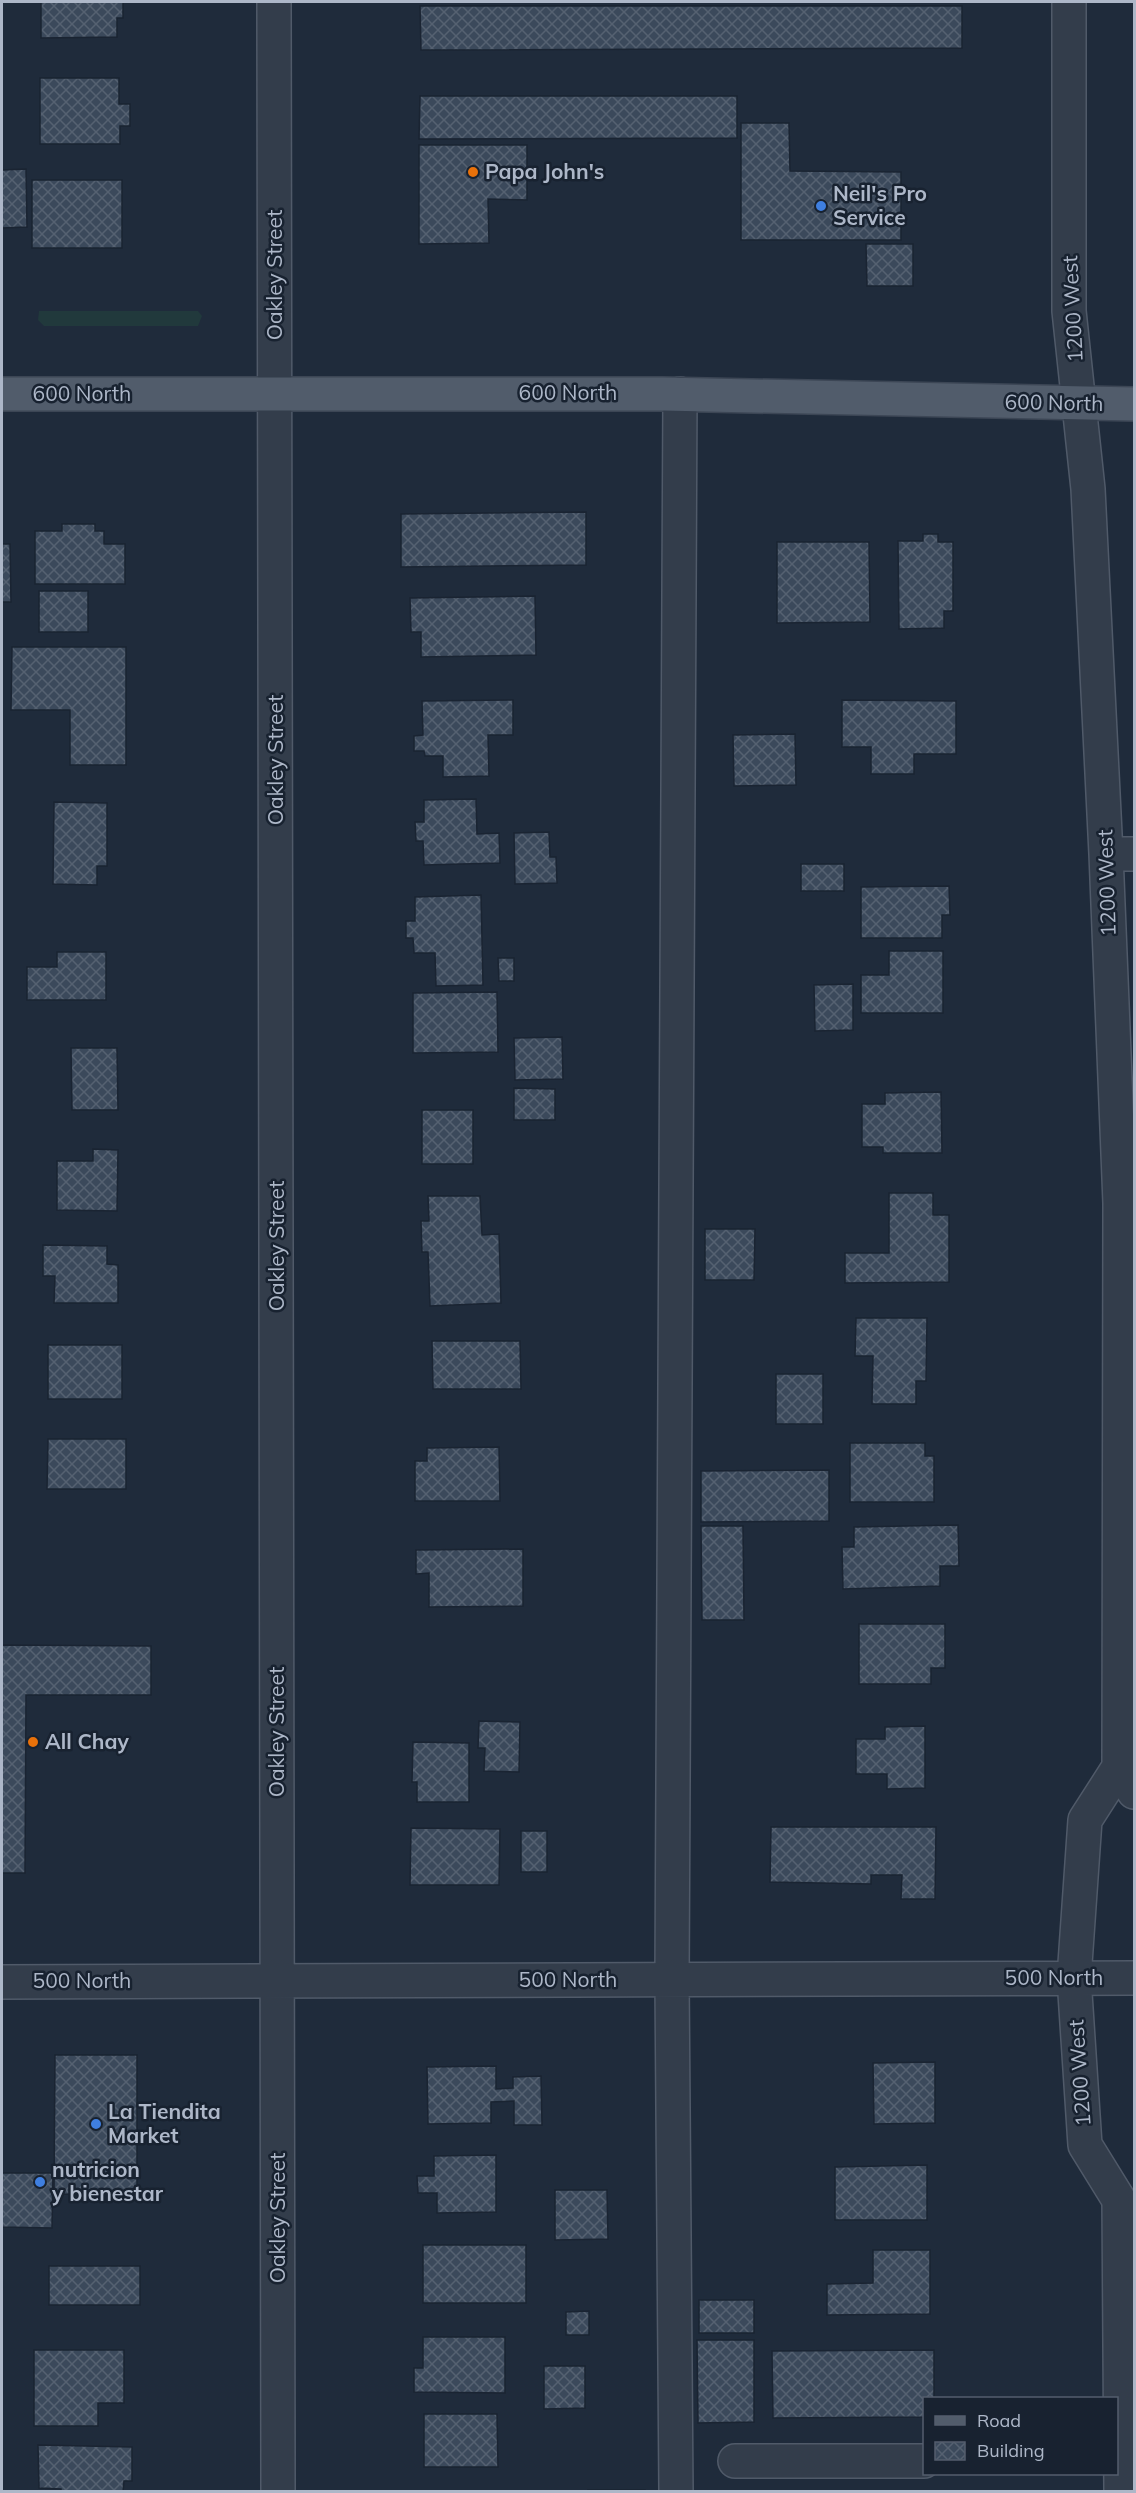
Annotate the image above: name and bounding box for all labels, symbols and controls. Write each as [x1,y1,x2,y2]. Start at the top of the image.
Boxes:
place label: Papa John's [485,158,604,184]
marker: Papa John's [466,165,480,179]
place label: Neil's Pro Service [833,180,927,230]
marker: Neil's Pro Service [814,199,828,213]
street label: Oakley Street [261,210,287,340]
street label: 1200 West [1056,255,1088,363]
street label: 600 North [519,379,617,405]
street label: 600 North [33,380,131,406]
street label: 600 North [1004,388,1104,416]
street label: Oakley Street [262,695,288,825]
street label: 1200 West [1091,829,1121,937]
street label: Oakley Street [263,1181,289,1311]
street label: Oakley Street [263,1667,289,1797]
place label: All Chay [45,1728,129,1754]
marker: All Chay [26,1735,40,1749]
street label: 500 North [1005,1964,1103,1990]
street label: 500 North [519,1966,617,1992]
street label: 500 North [33,1967,131,1993]
street label: 1200 West [1062,2019,1096,2127]
place label: La Tiendita Market [108,2098,221,2148]
marker: La Tiendita Market [89,2117,103,2131]
street label: Oakley Street [264,2153,290,2283]
place label: nutricion y bienestar [51,2156,164,2206]
marker: nutricion y bienestar [33,2175,47,2189]
legend [923,2397,1118,2475]
text: Road [977,2409,1021,2432]
text: Building [977,2439,1045,2462]

